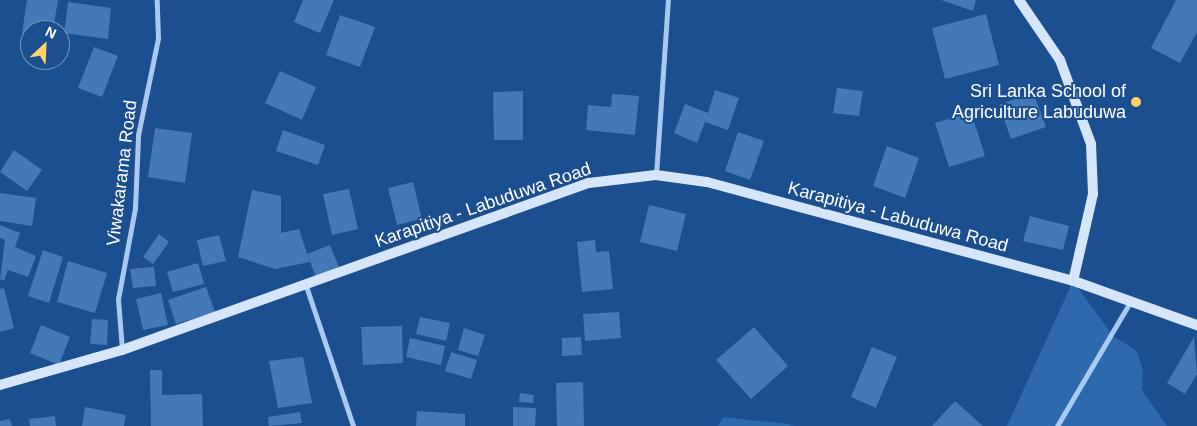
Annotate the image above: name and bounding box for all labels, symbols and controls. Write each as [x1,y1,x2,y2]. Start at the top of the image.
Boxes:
north arrow [20,20,70,70]
text: N [43,23,59,42]
place label: Sri Lanka School of Agriculture Labuduwa [952,81,1126,124]
marker: Sri Lanka School of Agriculture Labuduwa [1130,96,1142,108]
street label: Viwakarama Road [102,99,142,247]
street label: Karapitiya - Labuduwa Road [372,158,594,252]
street label: Karapitiya - Labuduwa Road [786,177,1010,257]

